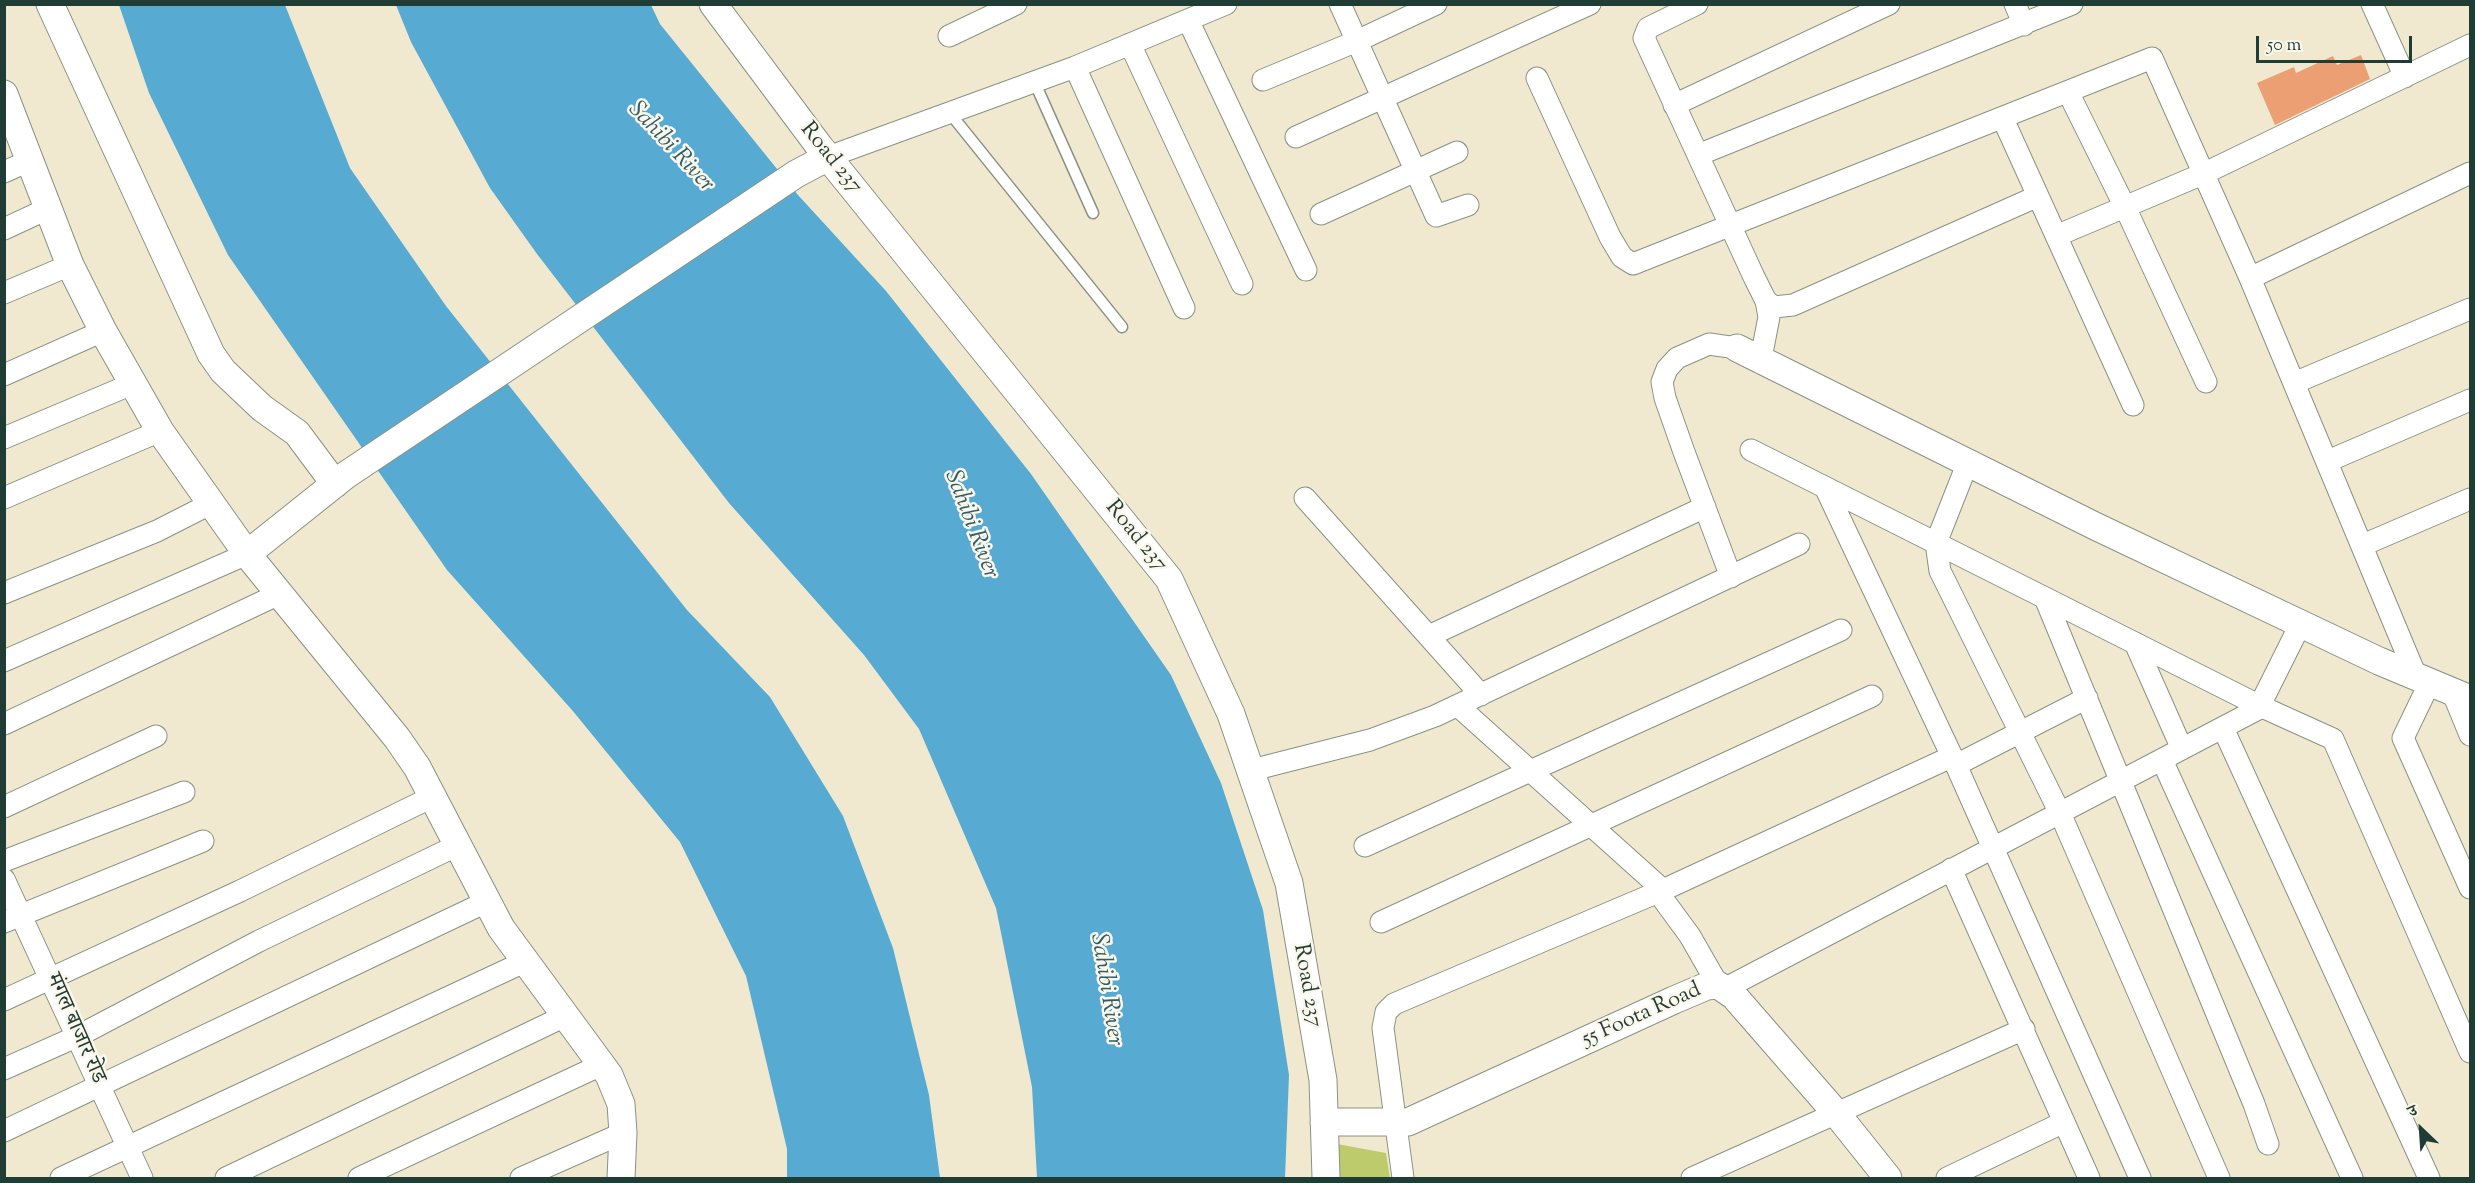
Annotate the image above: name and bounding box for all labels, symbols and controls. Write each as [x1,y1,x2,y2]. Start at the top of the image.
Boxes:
scale bar [2259,24,2415,62]
text: 50 m [2267,33,2301,59]
water label: Sahibi River [621,97,719,199]
street label: Road 237 [793,118,867,200]
water label: Sahibi River [936,467,1004,583]
street label: Road 237 [1098,496,1172,578]
water label: Sahibi River [1082,932,1128,1048]
street label: Road 237 [1286,942,1326,1030]
street label: मंगल बाजार रोड [38,970,110,1088]
street label: 55 Foota Road [1578,978,1706,1054]
north arrow [2391,1099,2451,1159]
text: उ [2405,1100,2422,1124]

